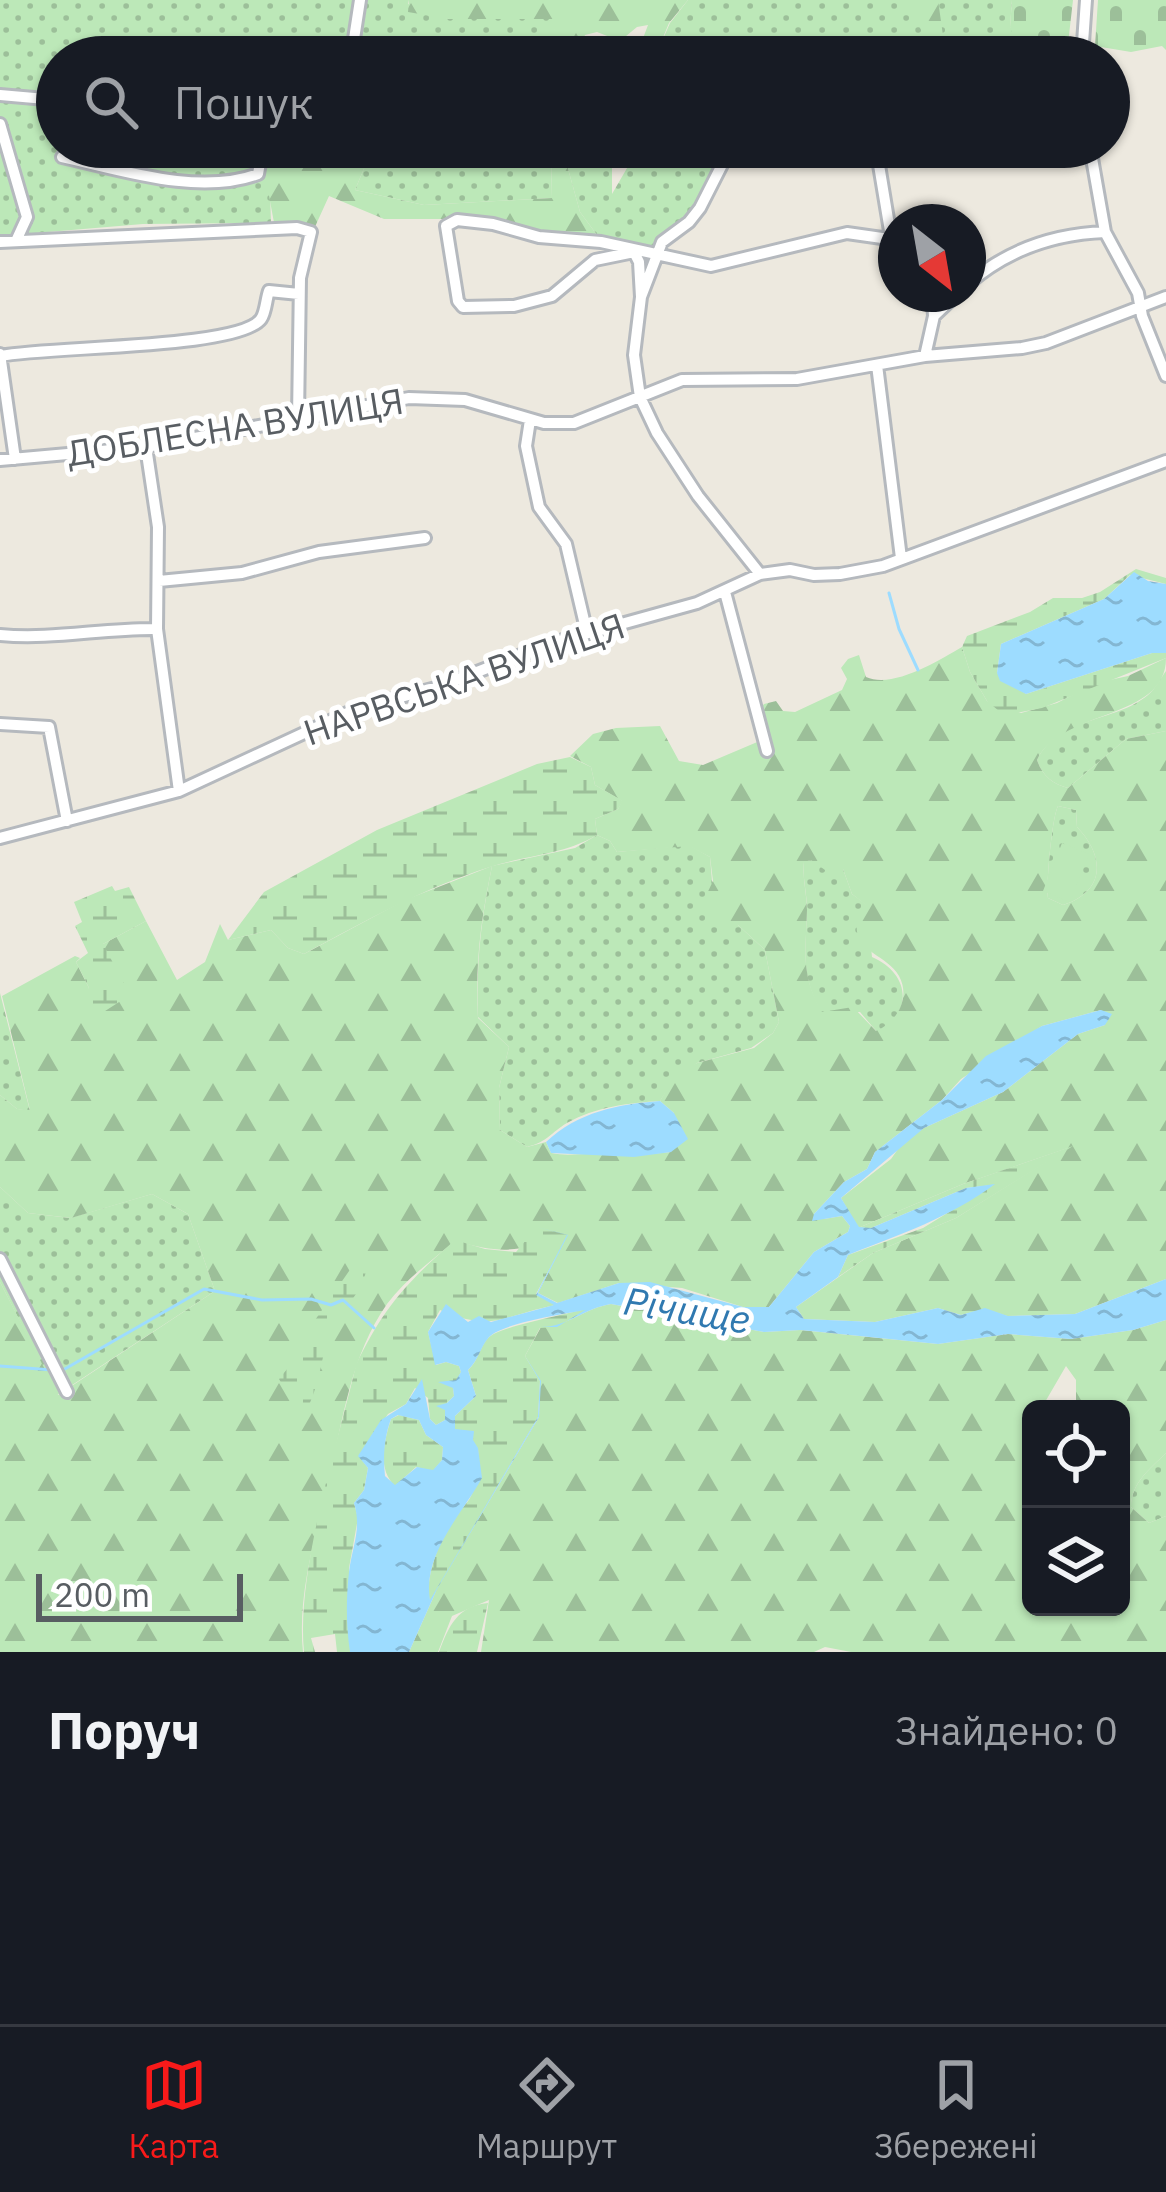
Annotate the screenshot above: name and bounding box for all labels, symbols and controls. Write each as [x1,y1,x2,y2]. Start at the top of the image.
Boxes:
search box [36,36,1130,168]
icon: search [78,69,144,135]
text: Пошук [174,73,314,131]
north arrow [878,204,986,312]
street label: ДОБЛЕСНА ВУЛИЦЯ [63,377,407,476]
street label: НАРВСЬКА ВУЛИЦЯ [297,602,630,755]
water label: Річище [620,1274,754,1345]
map controls [1022,1400,1130,1616]
button: locate [1022,1400,1130,1508]
button: layers [1022,1508,1130,1616]
scale bar [36,1568,243,1621]
text: 200 m [54,1573,150,1616]
text: Поруч [48,1697,200,1763]
text: Знайдено: 0 [895,1705,1118,1756]
tab: Карта [128,2052,219,2167]
tab: Маршрут [476,2052,617,2167]
tab: Збережені [874,2052,1038,2167]

